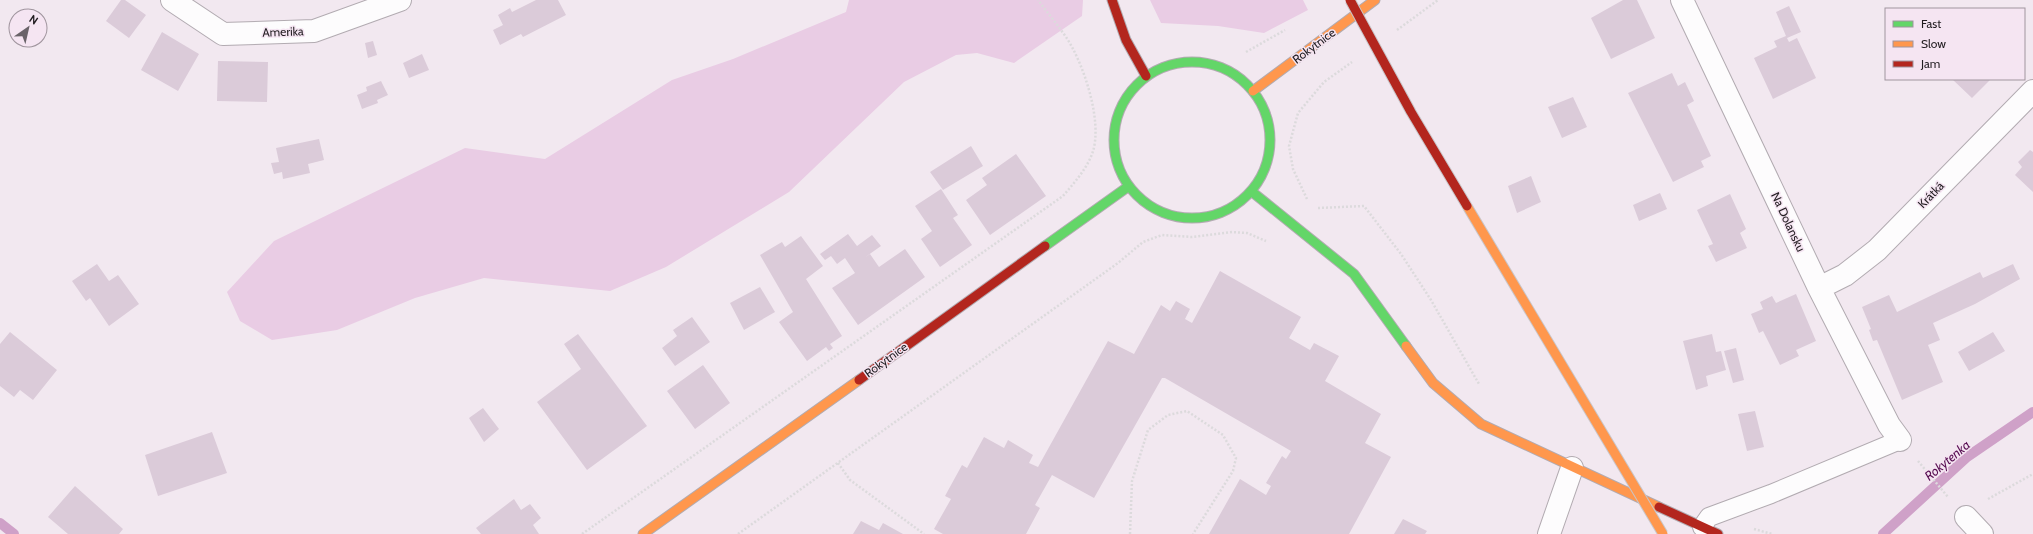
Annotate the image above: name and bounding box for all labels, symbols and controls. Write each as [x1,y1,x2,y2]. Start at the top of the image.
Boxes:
north arrow [8,8,48,48]
legend [1885,8,2025,80]
text: N [26,12,41,28]
text: Fast [1921,16,1941,31]
street label: Amerika [262,23,304,40]
street label: Rokytnice [1289,25,1338,67]
text: Slow [1921,36,1946,51]
text: Jam [1920,56,1940,71]
street label: Krátká [1914,178,1947,211]
street label: Na Dolansku [1768,190,1809,254]
street label: Rokytnice [861,339,910,380]
water label: Rokytenka [1921,436,1973,484]

